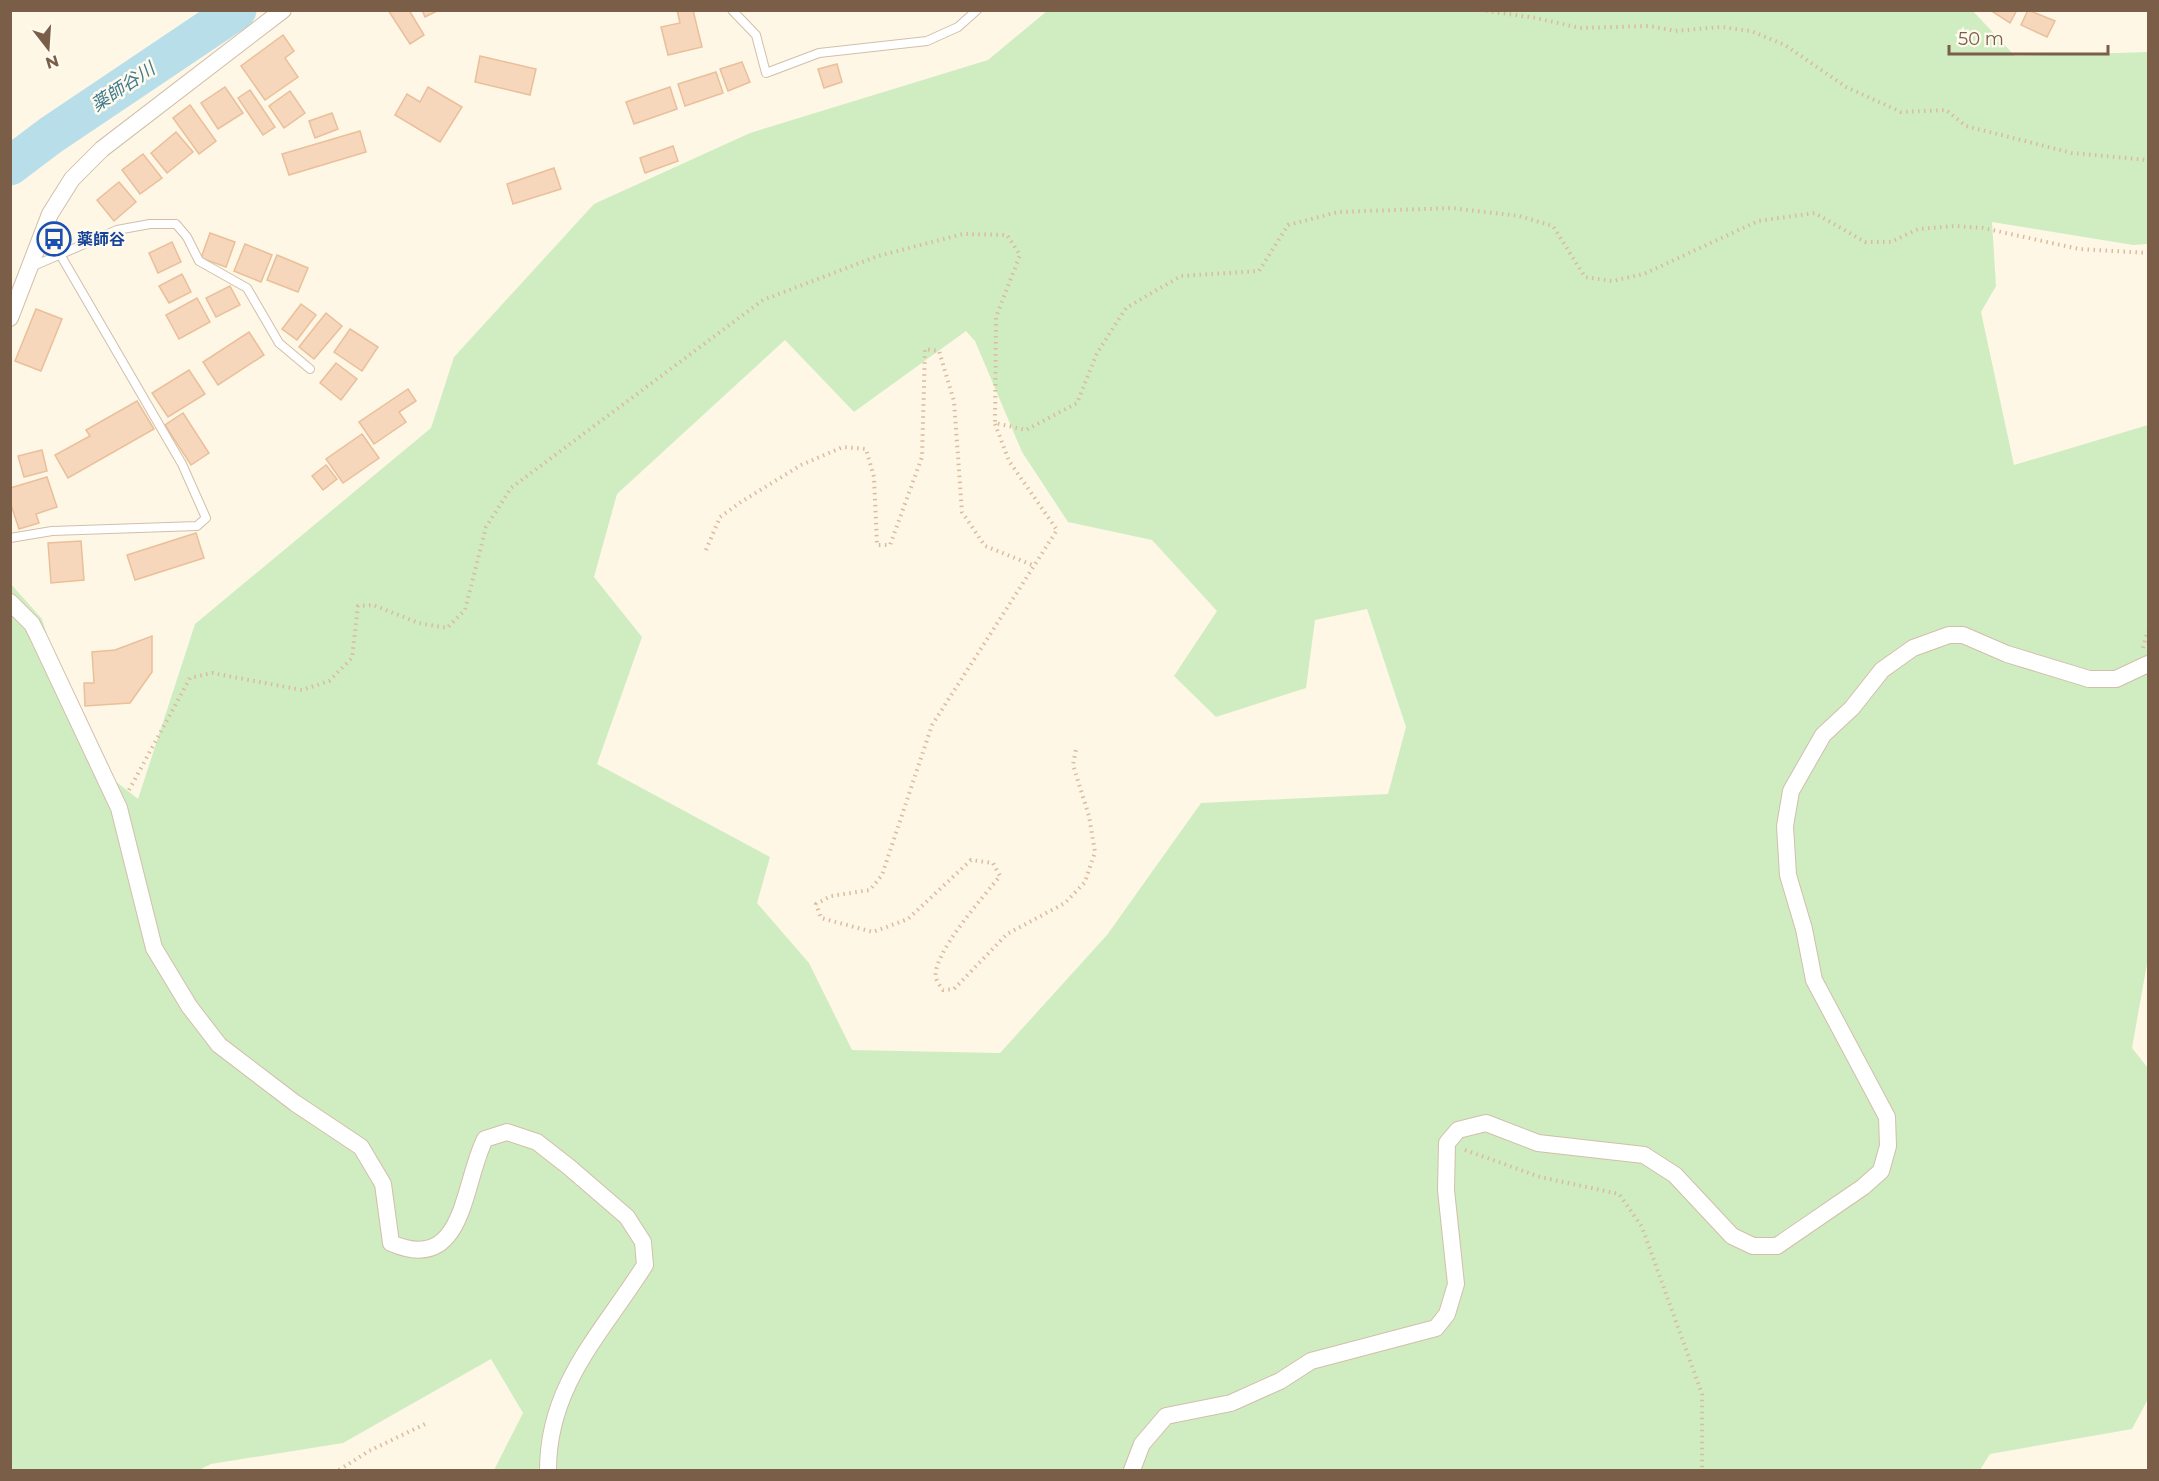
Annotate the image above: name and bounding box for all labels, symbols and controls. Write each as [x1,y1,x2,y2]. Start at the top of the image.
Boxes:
north arrow [18,18,78,78]
scale bar [1949,18,2108,56]
text: 50 m [1958,28,2004,50]
text: N [43,51,61,73]
water label: 薬師谷川 [87,57,161,116]
bus stop icon: 薬師谷 [36,221,72,257]
place label: 薬師谷 [77,230,125,249]

